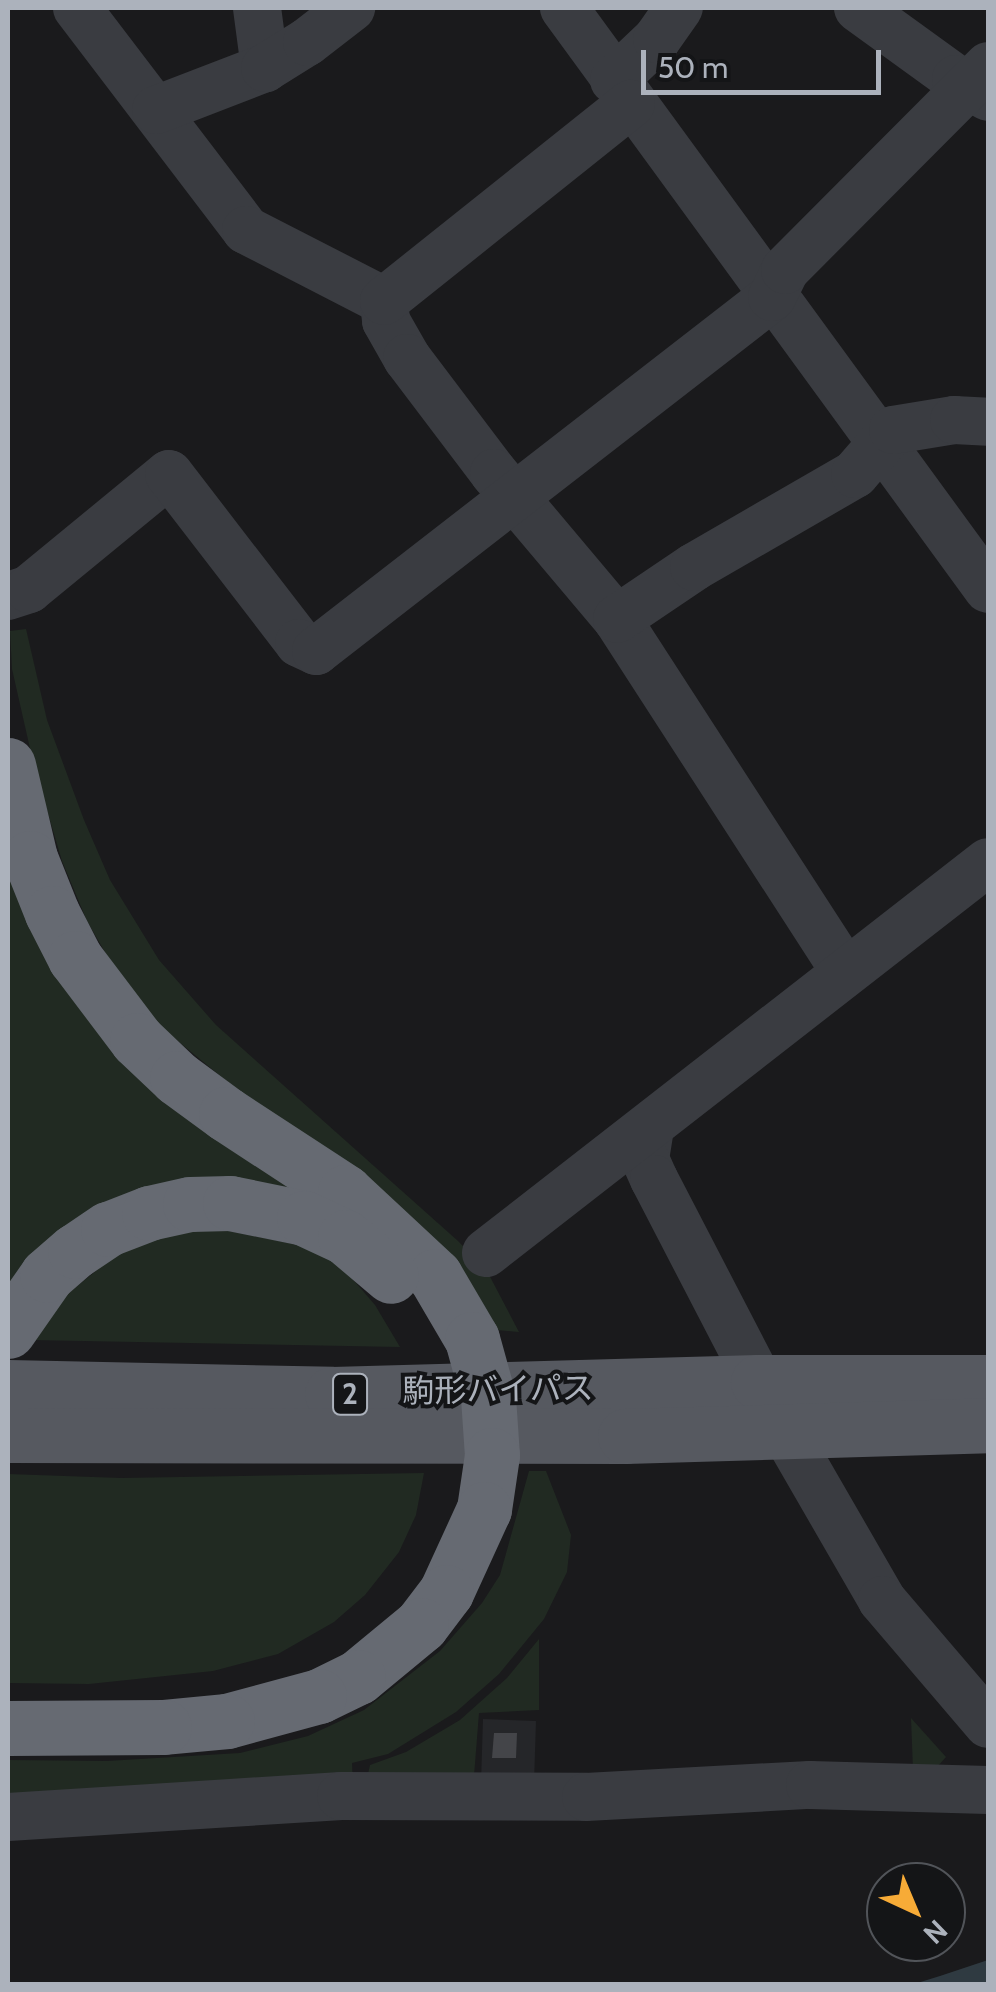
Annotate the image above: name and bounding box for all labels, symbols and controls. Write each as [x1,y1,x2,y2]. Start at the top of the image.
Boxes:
scale bar [646,30,886,92]
text: 50 m [658,49,728,86]
road number: 2 [330,1369,370,1419]
street label: 駒形バイパス [402,1369,594,1411]
north arrow [866,1862,966,1962]
text: N [917,1913,954,1951]

